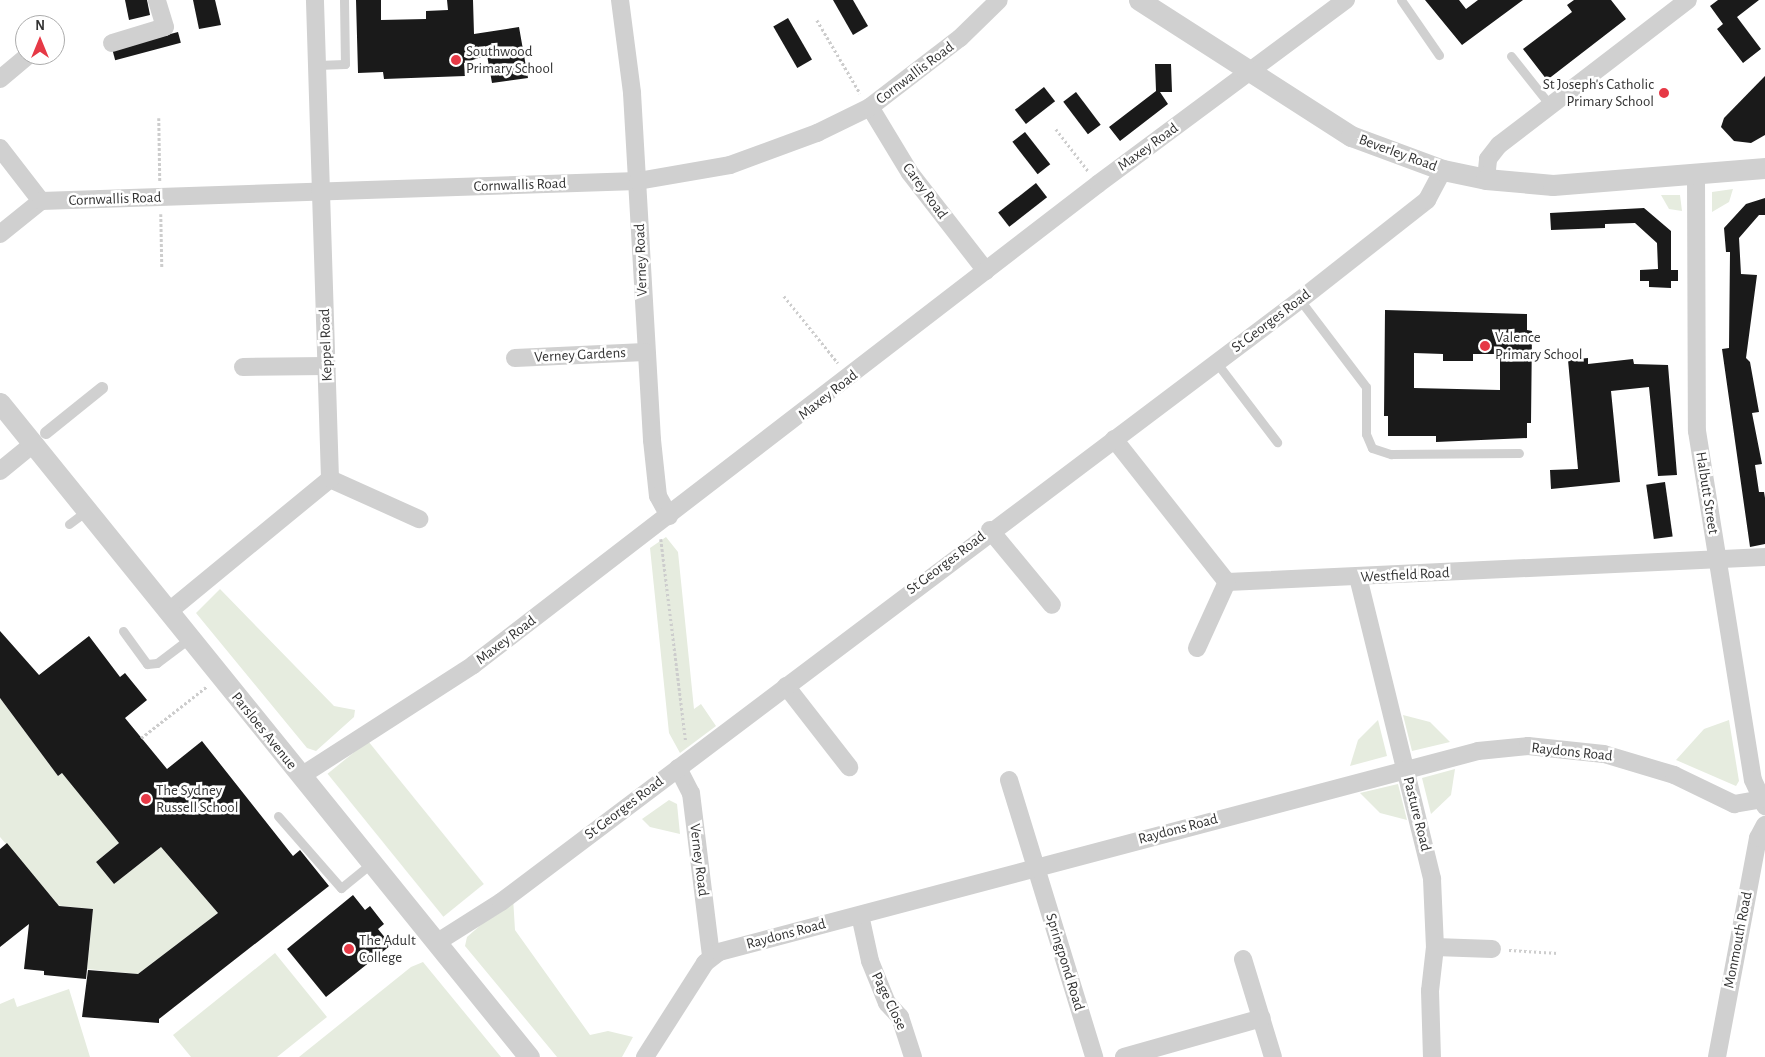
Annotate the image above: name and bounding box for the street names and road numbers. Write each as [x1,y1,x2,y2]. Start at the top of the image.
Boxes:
street label: Cornwallis Road [873,38,957,108]
street label: Maxey Road [1114,119,1182,175]
street label: Beverley Road [1356,131,1440,175]
street label: Carey Road [899,159,951,223]
street label: Cornwallis Road [473,174,567,196]
street label: Cornwallis Road [68,188,162,210]
street label: Verney Road [631,223,651,297]
street label: St Georges Road [1228,285,1314,357]
street label: Keppel Road [316,308,336,382]
street label: Verney Gardens [534,344,626,366]
street label: Maxey Road [795,366,861,424]
street label: Halbutt Street [1692,450,1722,536]
street label: St Georges Road [903,527,989,599]
street label: Westfield Road [1360,564,1450,586]
street label: Maxey Road [472,612,540,668]
street label: Parsloes Avenue [227,689,301,773]
street label: Raydons Road [1531,739,1613,765]
street label: St Georges Road [581,772,667,844]
street label: Pasture Road [1399,775,1435,853]
street label: Raydons Road [1136,810,1220,848]
street label: Verney Road [686,823,712,897]
street label: Monmouth Road [1720,890,1756,990]
street label: Springpond Road [1042,911,1088,1013]
street label: Raydons Road [744,915,828,953]
street label: Page Close [867,969,911,1033]

